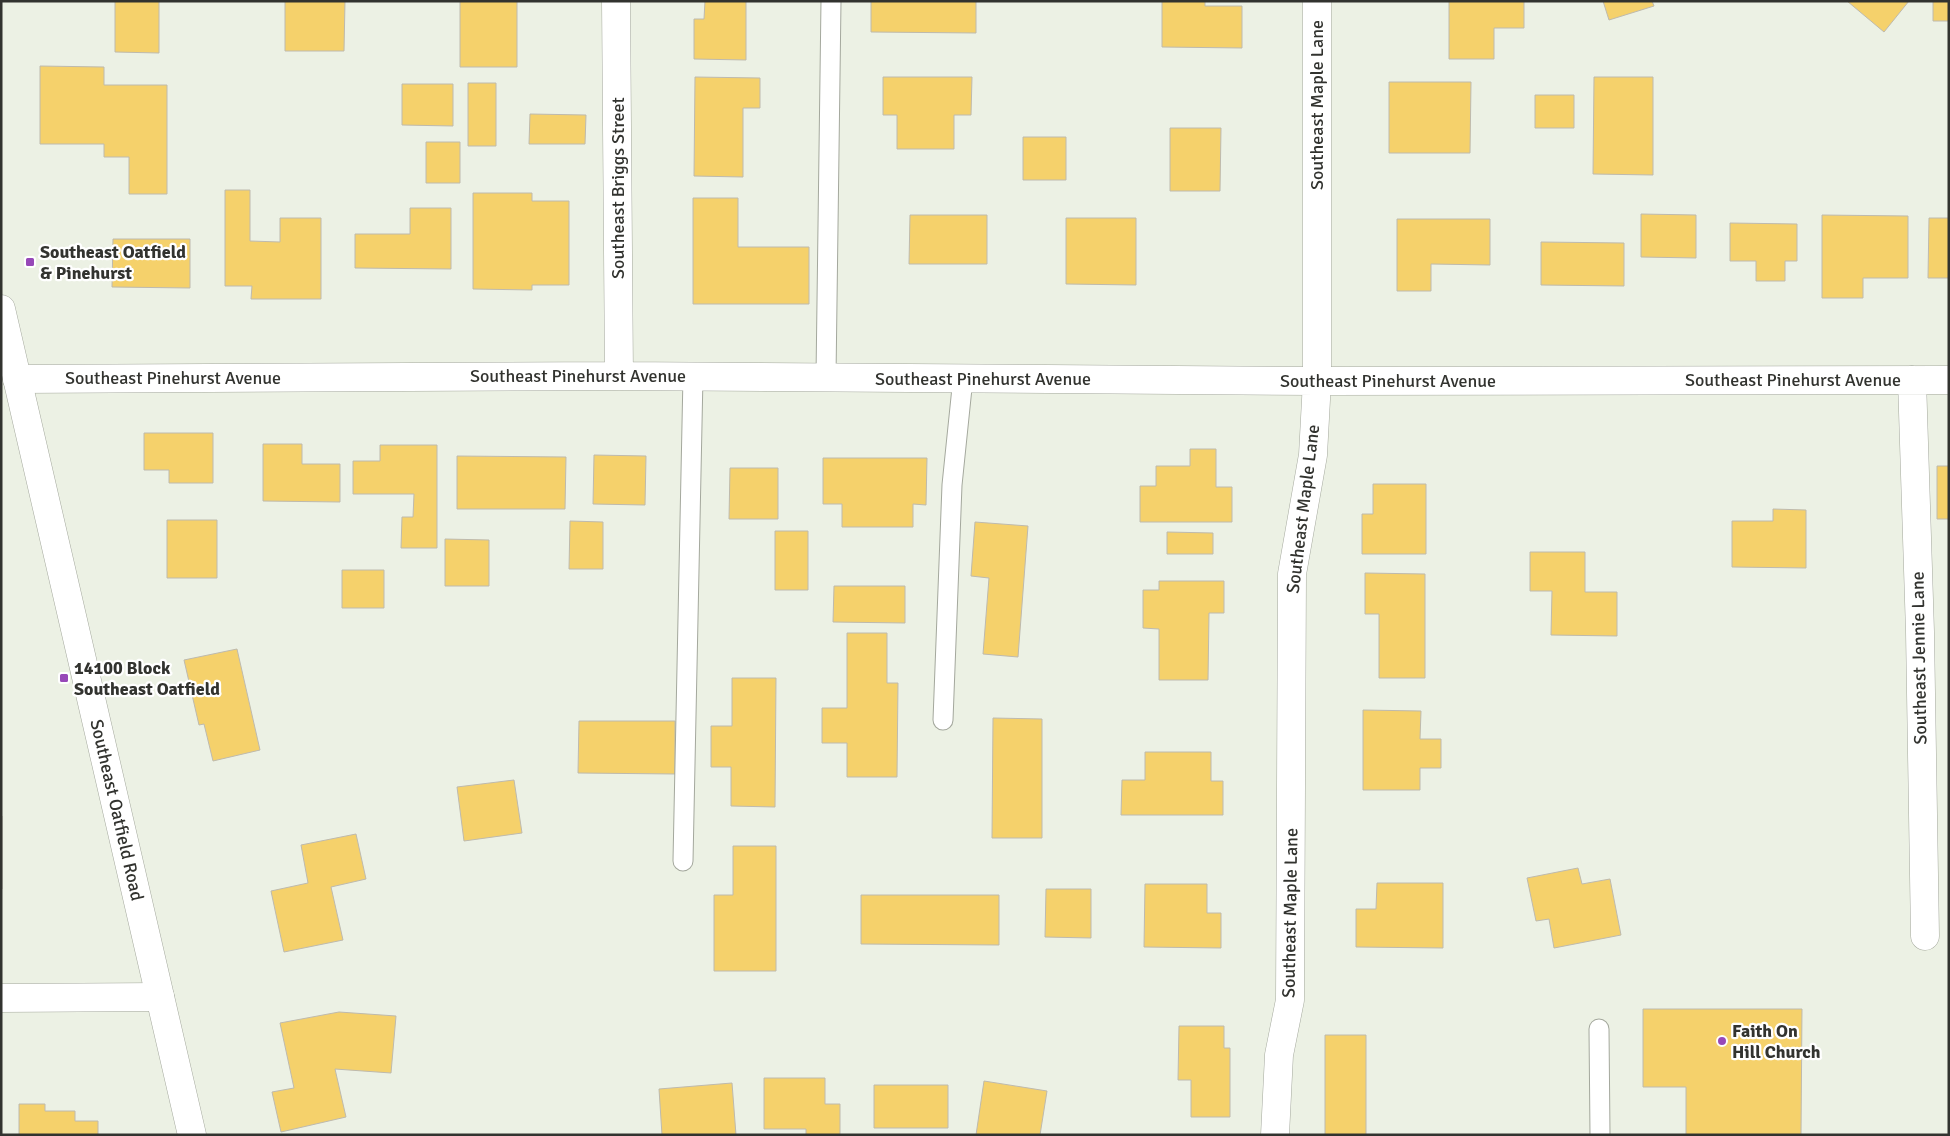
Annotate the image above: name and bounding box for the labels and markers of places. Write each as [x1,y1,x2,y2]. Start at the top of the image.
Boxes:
place label: Southeast Oatfield & Pinehurst [40,241,186,284]
marker: Southeast Oatfield & Pinehurst [24,256,36,268]
place label: 14100 Block Southeast Oatfield [74,657,220,700]
marker: 14100 Block Southeast Oatfield [58,672,70,684]
place label: Faith On Hill Church [1732,1020,1821,1063]
marker: Faith On Hill Church [1716,1035,1728,1047]

